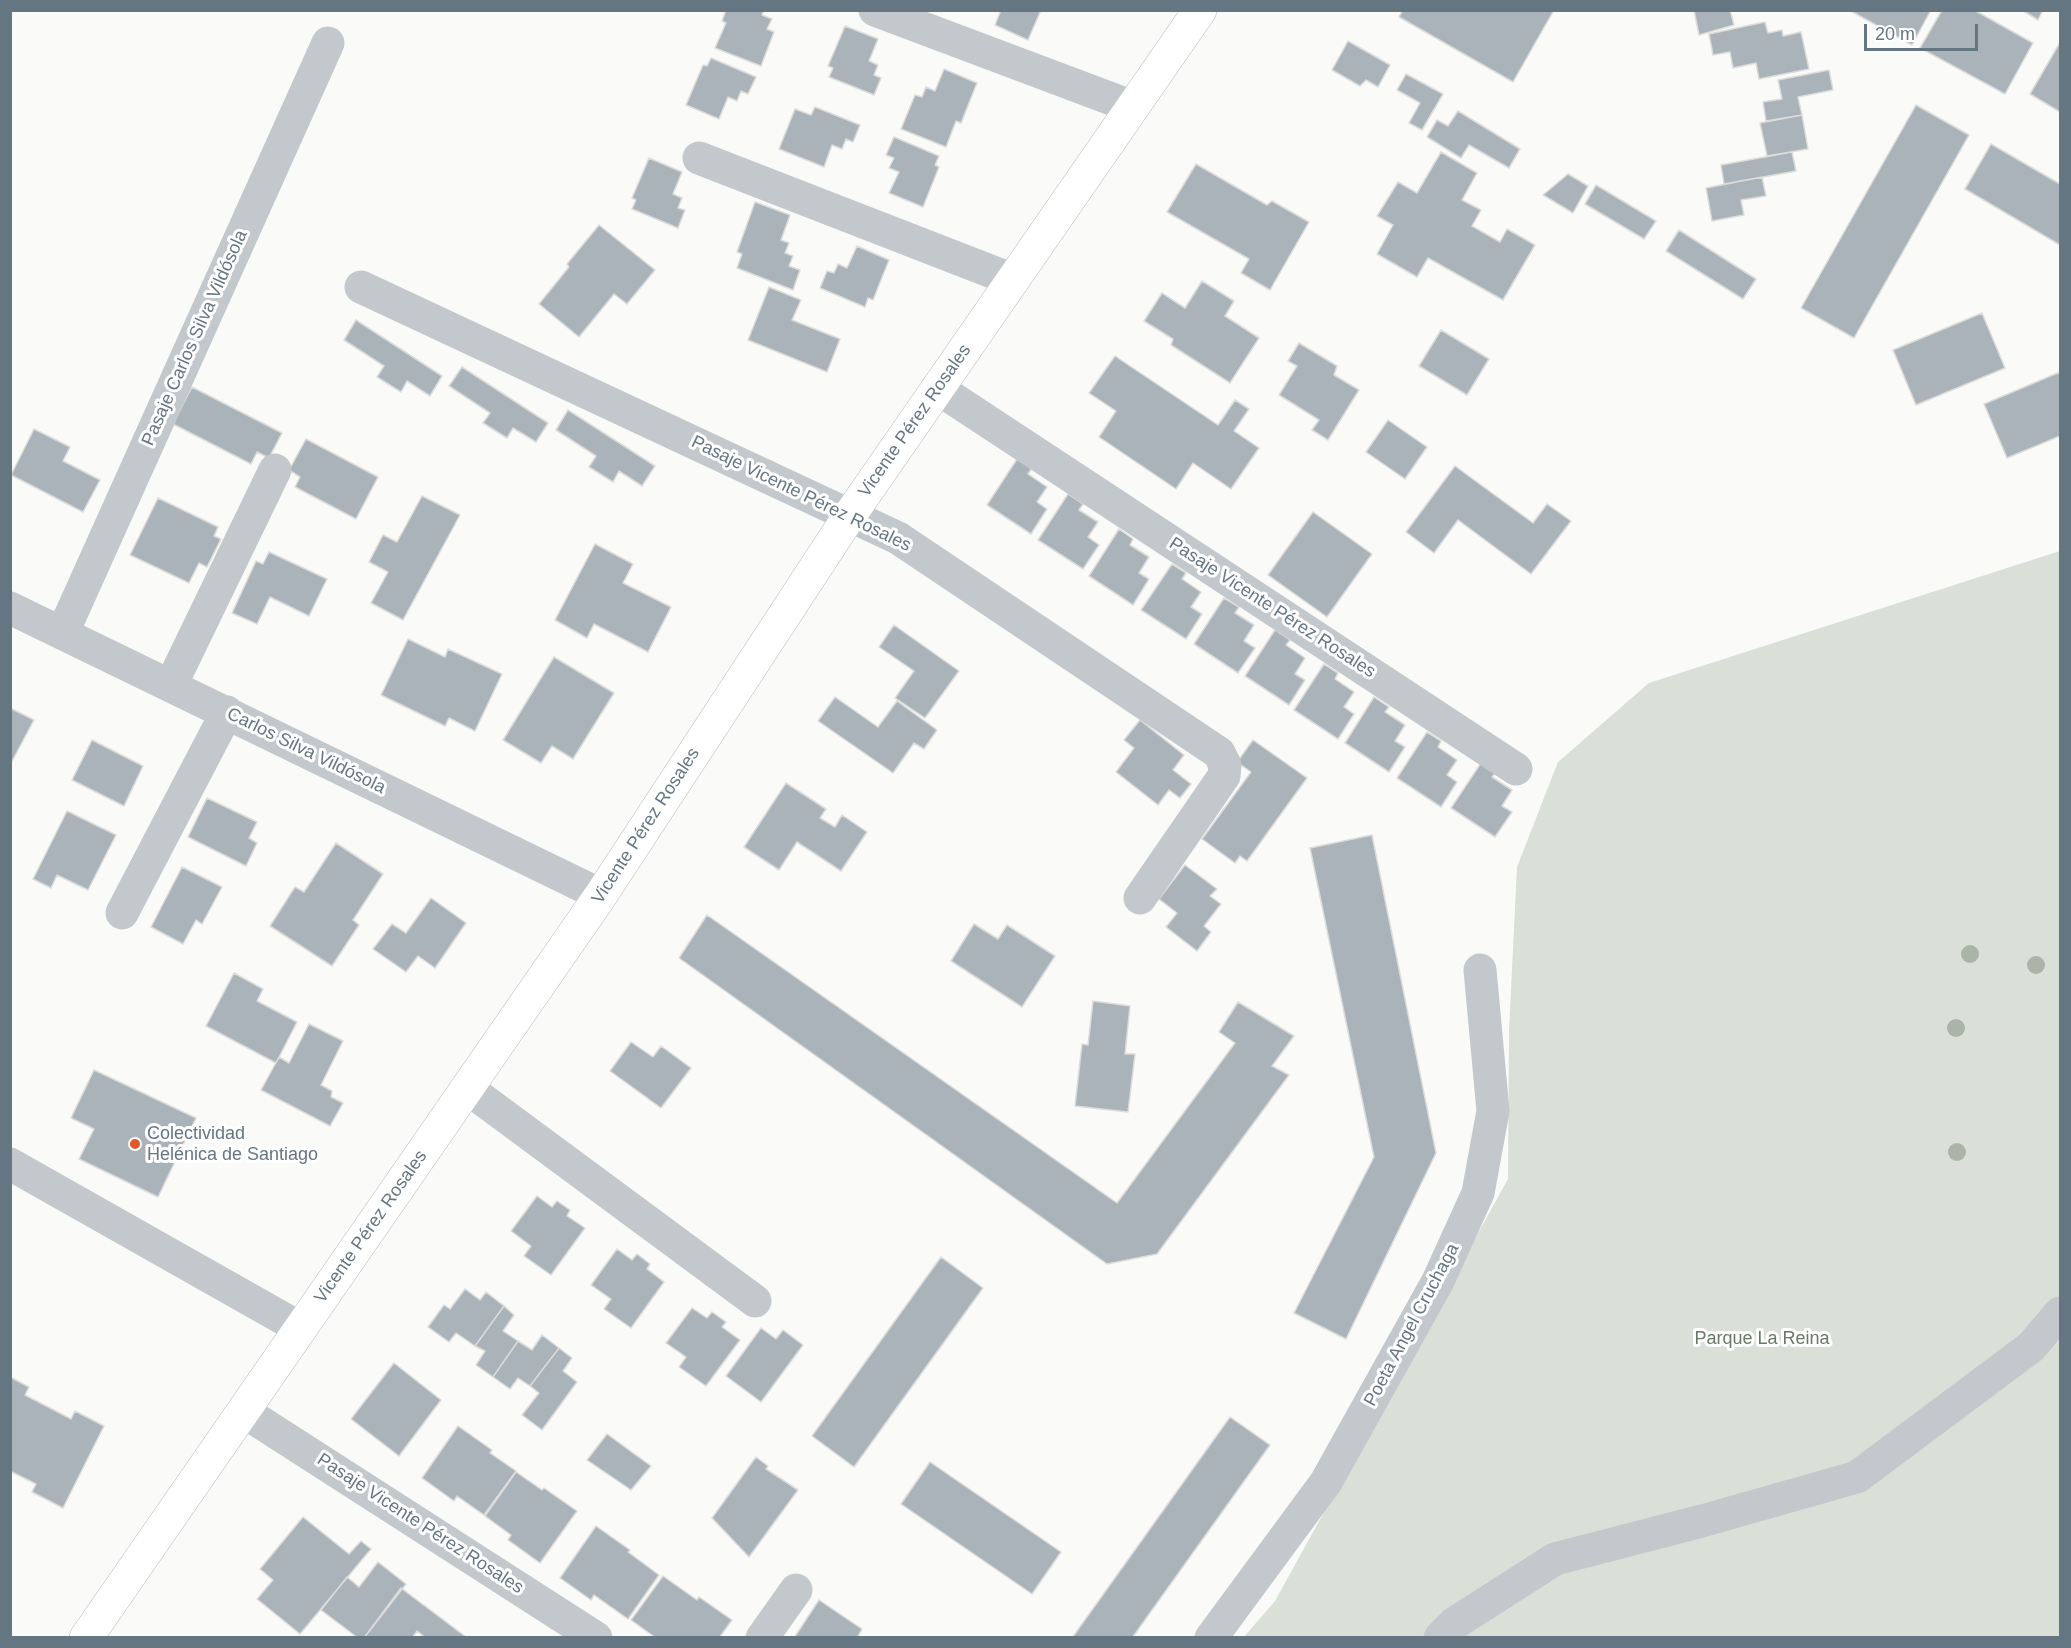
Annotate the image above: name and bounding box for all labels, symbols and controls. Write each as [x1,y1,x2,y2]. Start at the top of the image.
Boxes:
scale bar [1867,12,1981,50]
text: 20 m [1875,24,1915,44]
street label: Pasaje Carlos Silva Vildósola [138,227,252,449]
street label: Vicente Pérez Rosales [854,340,976,502]
street label: Pasaje Vicente Pérez Rosales [688,431,914,557]
street label: Pasaje Vicente Pérez Rosales [1165,533,1379,683]
street label: Carlos Silva Vildósola [223,703,389,799]
street label: Vicente Pérez Rosales [587,744,705,908]
place label: Colectividad Helénica de Santiago [147,1123,318,1166]
marker: Colectividad Helénica de Santiago [128,1137,142,1151]
street label: Vicente Pérez Rosales [310,1146,432,1308]
street label: Poeta Angel Cruchaga [1360,1240,1464,1410]
park label: Parque La Reina [1694,1328,1830,1350]
street label: Pasaje Vicente Pérez Rosales [313,1449,527,1599]

